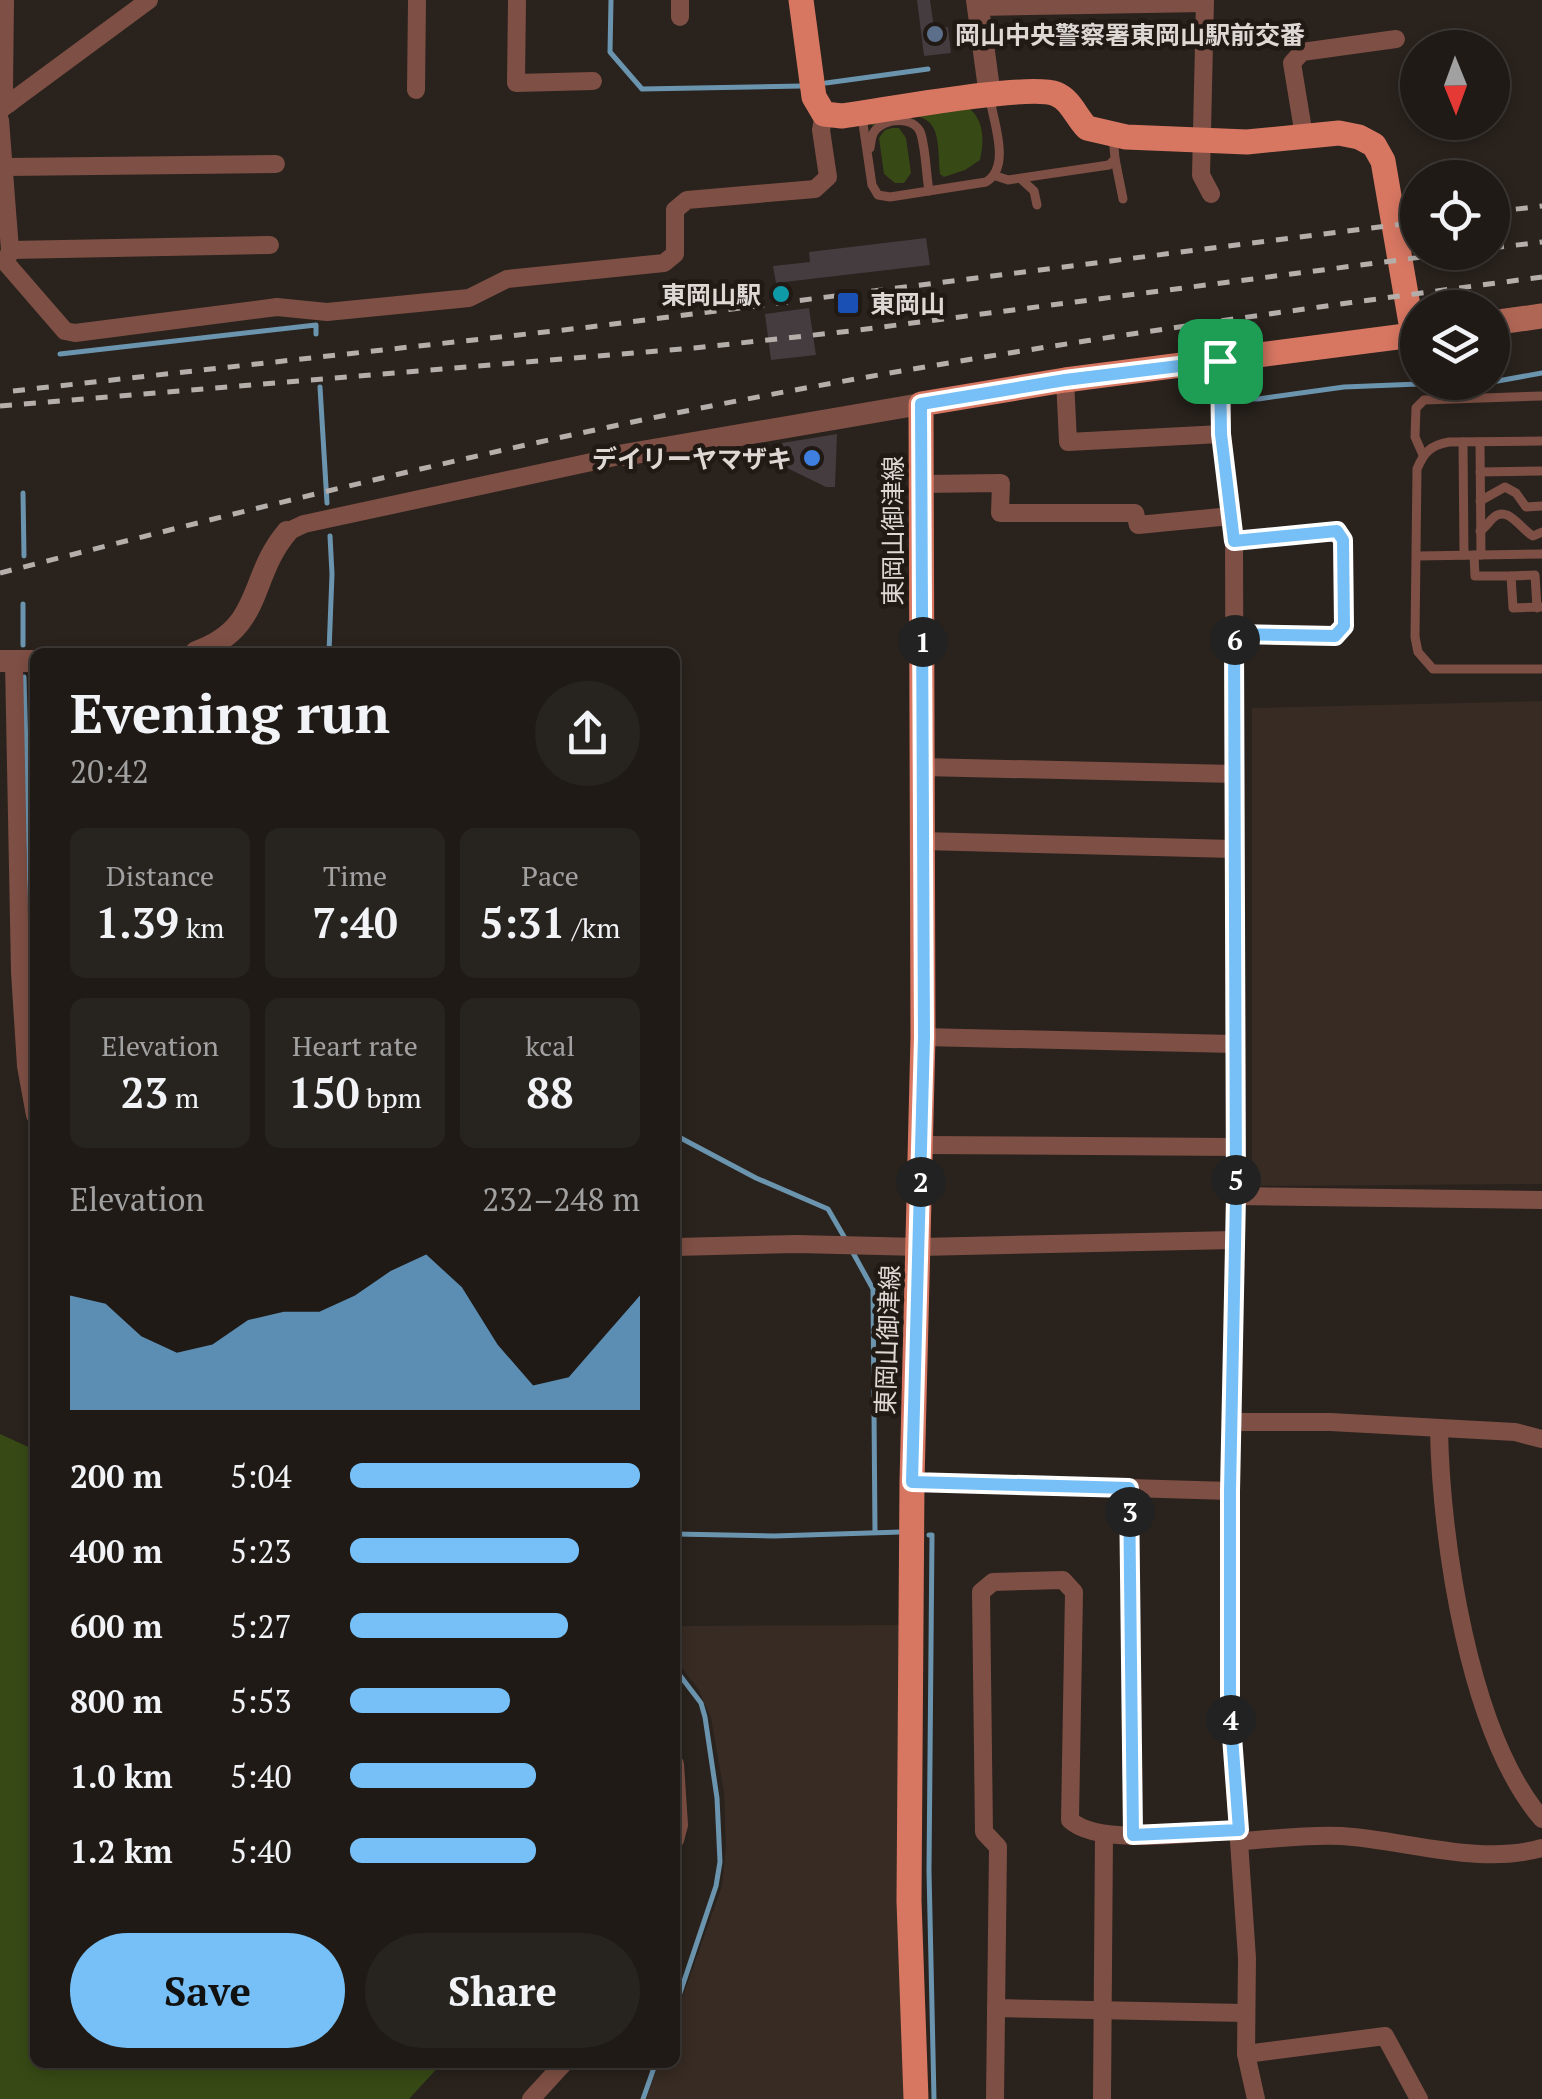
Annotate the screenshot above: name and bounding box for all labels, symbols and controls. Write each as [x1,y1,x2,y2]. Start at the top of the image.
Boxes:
place label: 岡山中央警察署東岡山駅前交番 [955,18,1305,51]
marker: 岡山中央警察署東岡山駅前交番 [924,23,946,45]
north arrow [1400,30,1510,140]
map controls [1400,30,1510,400]
button: locate [1400,160,1510,270]
place label: 東岡山駅 [661,278,761,311]
marker: 東岡山駅 [770,283,792,305]
place label: 東岡山 [870,287,945,320]
marker: 東岡山 [835,290,861,316]
button: layers [1400,290,1510,400]
pin [1178,319,1263,404]
icon: arrive [1193,334,1248,389]
place label: デイリーヤマザキ [592,442,792,475]
marker: デイリーヤマザキ [801,447,823,469]
street label: 東岡山御津線 [876,456,909,606]
pin: 6 [1210,615,1260,665]
pin: 1 [898,617,948,667]
text: 6 [1227,621,1243,658]
text: 1 [915,623,931,660]
text: Evening run [70,676,390,749]
button: share [535,681,640,786]
text: 20:42 [70,750,149,792]
text: Distance [106,857,214,894]
text: Time [323,857,387,894]
text: Pace [521,857,579,894]
text: 1.39 [95,894,179,950]
text: 7:40 [312,894,398,950]
text: 5:31 [480,894,565,950]
text: km [179,909,225,946]
text: /km [565,909,620,946]
text: Elevation [101,1027,219,1064]
text: Heart rate [292,1027,418,1064]
text: kcal [525,1027,575,1064]
text: 23 [121,1064,168,1120]
text: 150 [288,1064,360,1120]
text: 88 [526,1064,574,1120]
text: m [168,1079,199,1116]
text: bpm [360,1079,422,1116]
pin: 5 [1211,1155,1261,1205]
pin: 2 [896,1157,946,1207]
text: 5 [1228,1161,1244,1198]
text: 2 [913,1163,929,1200]
text: Elevation [70,1178,204,1220]
text: 232–248 m [482,1178,640,1220]
street label: 東岡山御津線 [868,1264,906,1416]
text: 200 m [70,1455,162,1497]
text: 5:04 [230,1455,292,1497]
pin: 3 [1105,1487,1155,1537]
text: 3 [1122,1493,1138,1530]
text: 400 m [70,1530,162,1572]
text: 5:23 [230,1530,292,1572]
text: 600 m [70,1605,162,1647]
text: 5:27 [230,1605,292,1647]
text: 800 m [70,1680,162,1722]
text: 5:53 [230,1680,292,1722]
pin: 4 [1206,1695,1256,1745]
text: 4 [1223,1701,1239,1738]
text: 1.0 km [70,1755,173,1797]
text: 5:40 [230,1755,292,1797]
text: 1.2 km [70,1830,173,1872]
text: 5:40 [230,1830,292,1872]
button: Save [70,1933,345,2048]
button: Share [365,1933,640,2048]

